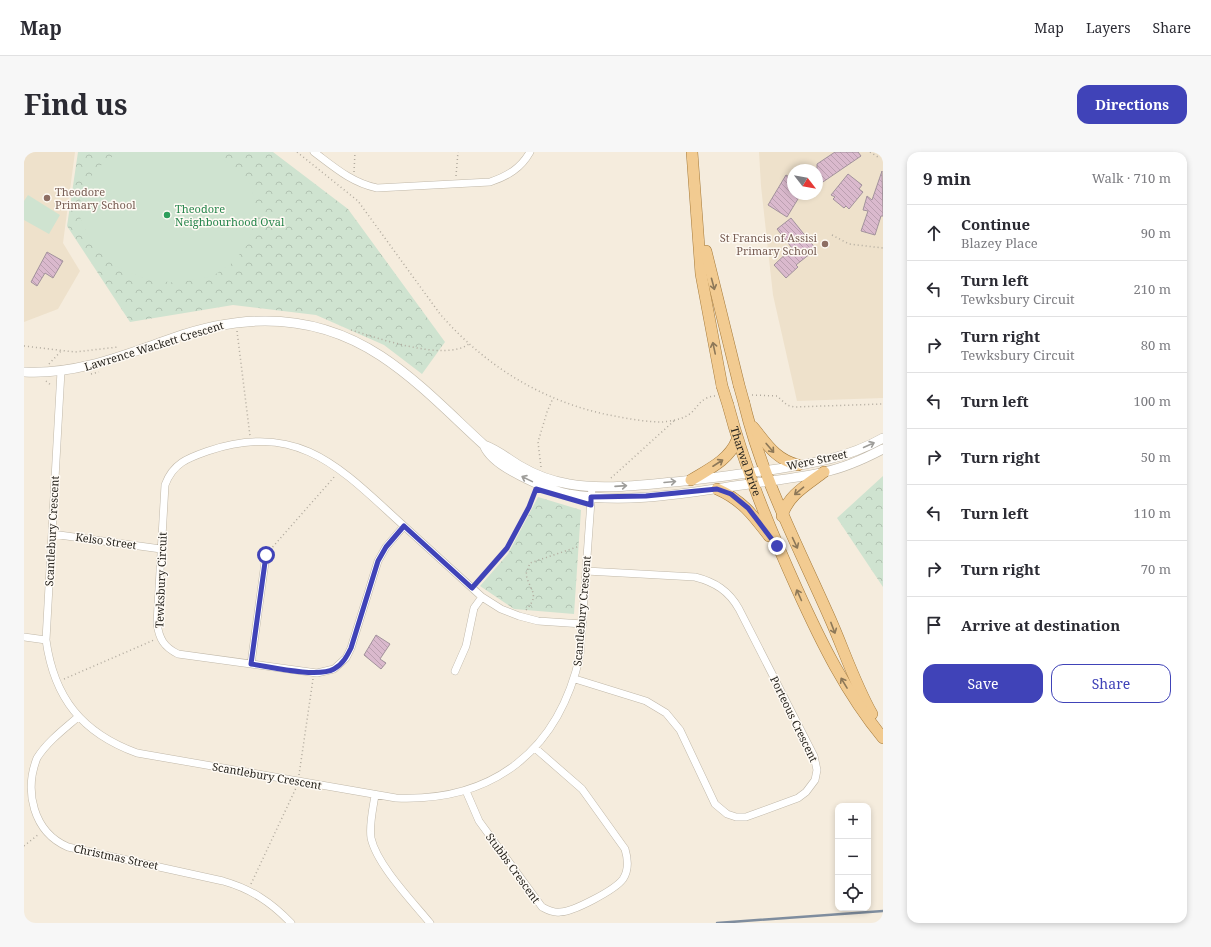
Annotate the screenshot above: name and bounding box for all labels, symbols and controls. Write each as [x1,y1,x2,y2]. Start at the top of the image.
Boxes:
text: Map [20,15,62,41]
text: Map [1034,18,1064,37]
text: Layers [1086,18,1131,37]
text: Share [1153,18,1191,37]
text: Find us [24,85,128,123]
button: Directions [1077,85,1187,124]
north arrow [787,164,823,200]
text: 9 min [923,167,971,190]
text: Walk · 710 m [1092,169,1171,187]
place label: Theodore Primary School [55,184,136,212]
marker: Theodore Primary School [42,193,52,203]
place label: Theodore Neighbourhood Oval [175,201,285,229]
marker: Theodore Neighbourhood Oval [162,210,172,220]
text: Continue [961,214,1030,234]
icon: ahead [923,222,945,244]
text: 90 m [1141,224,1171,242]
place label: St Francis of Assisi Primary School [720,230,818,258]
text: Blazey Place [961,234,1038,252]
marker: St Francis of Assisi Primary School [820,239,830,249]
text: Turn left [961,270,1029,290]
one-way arrow [710,277,717,290]
icon: left [923,278,945,300]
text: 210 m [1134,280,1171,298]
text: Tewksbury Circuit [961,290,1075,308]
street label: Lawrence Wackett Crescent [82,317,225,374]
text: Turn right [961,326,1040,346]
icon: right [923,334,945,356]
text: 80 m [1141,336,1171,354]
one-way arrow [710,341,718,354]
text: Tewksbury Circuit [961,346,1075,364]
icon: left [923,390,945,412]
text: Turn left [961,391,1029,411]
text: 100 m [1134,392,1171,410]
street label: Tharwa Drive [727,425,765,498]
one-way arrow [863,441,875,448]
one-way arrow [765,442,774,453]
street label: Were Street [785,446,849,473]
icon: right [923,446,945,468]
text: Turn right [961,447,1040,467]
text: 50 m [1141,448,1171,466]
one-way arrow [712,459,723,467]
street label: Scantlebury Crescent [41,475,62,587]
one-way arrow [521,475,533,482]
one-way arrow [663,478,676,486]
one-way arrow [614,482,627,489]
one-way arrow [794,487,804,496]
icon: left [923,502,945,524]
text: Turn left [961,503,1029,523]
text: 110 m [1134,504,1171,522]
street label: Kelso Street [75,529,138,552]
street label: Tewksbury Circuit [151,532,170,628]
route end [768,537,786,555]
one-way arrow [792,537,799,549]
route start [257,546,275,564]
street label: Scantlebury Crescent [569,555,594,667]
icon: right [923,558,945,580]
text: Turn right [961,559,1040,579]
text: 70 m [1141,560,1171,578]
one-way arrow [795,589,803,601]
icon: arrive [923,614,945,636]
text: Arrive at destination [961,615,1120,635]
one-way arrow [830,621,838,633]
button: Save [923,664,1043,703]
button: Share [1051,664,1171,703]
street label: Porteous Crescent [767,673,822,764]
one-way arrow [840,677,848,689]
street label: Scantlebury Crescent [211,758,323,793]
map controls [835,803,871,911]
button: + [835,803,871,839]
street label: Stubbs Crescent [483,830,544,906]
button: − [835,839,871,875]
street label: Christmas Street [72,840,160,873]
button: locate [835,875,871,911]

